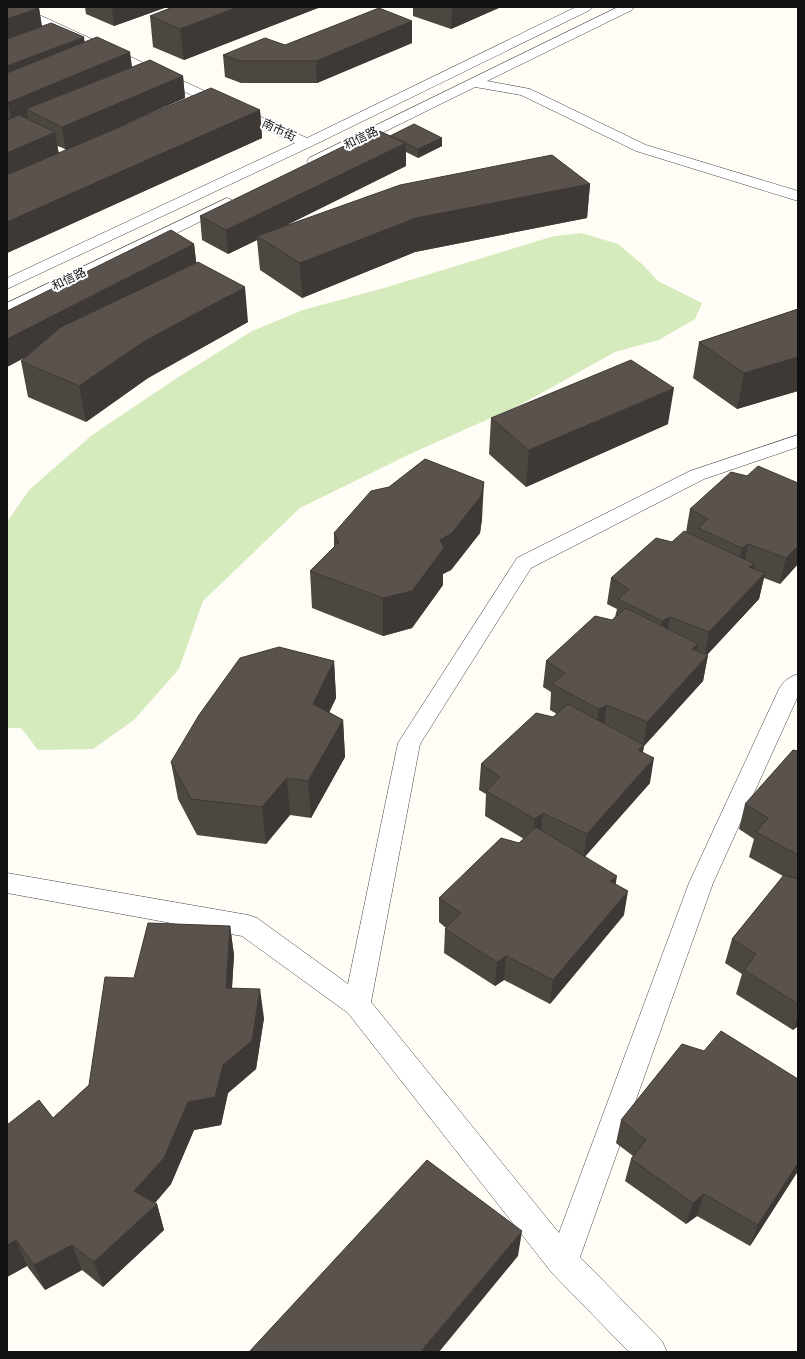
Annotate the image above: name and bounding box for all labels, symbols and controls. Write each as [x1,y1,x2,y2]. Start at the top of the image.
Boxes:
street label: 南市街 [258,114,299,147]
street label: 和信路 [341,122,382,155]
street label: 和信路 [49,263,90,296]

